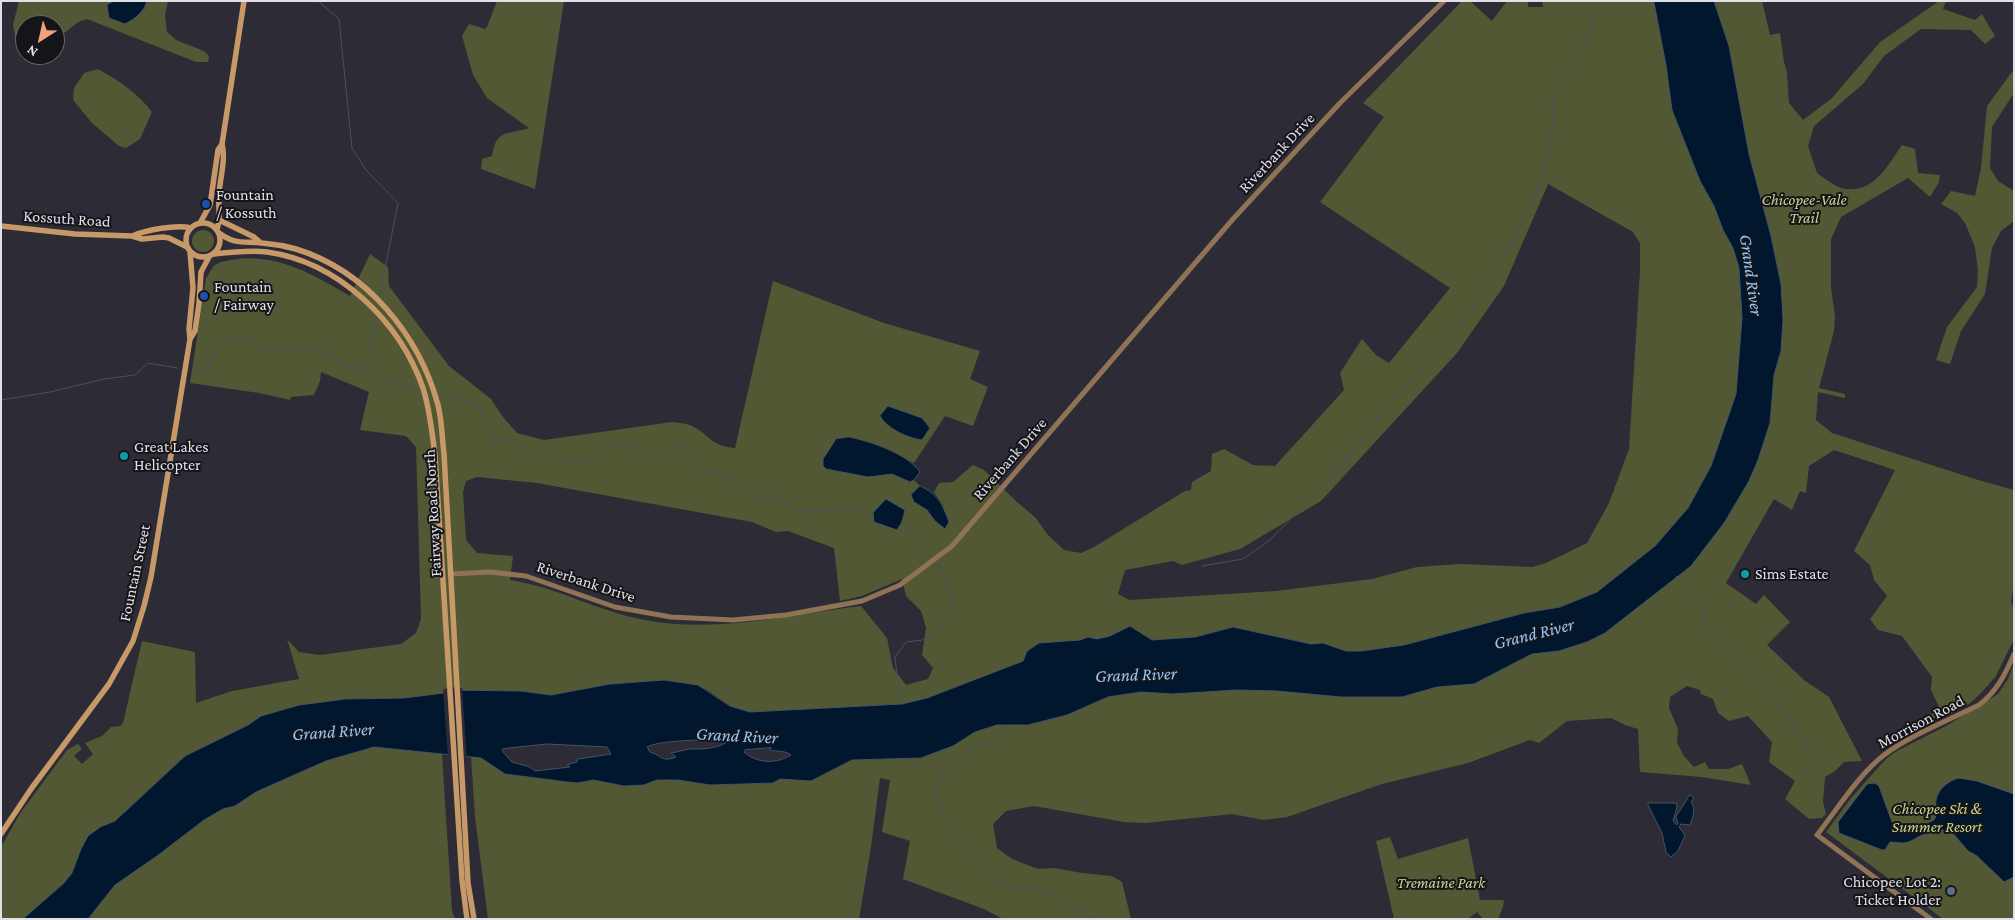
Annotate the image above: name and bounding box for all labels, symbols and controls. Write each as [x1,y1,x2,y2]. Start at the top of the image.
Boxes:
north arrow [15,15,65,65]
text: N [23,42,40,61]
street label: Riverbank Drive [1235,109,1319,197]
place label: Fountain / Kossuth [216,185,277,223]
park label: Chicopee-Vale Trail [1761,190,1847,228]
marker: Fountain / Kossuth [200,198,212,210]
street label: Kossuth Road [23,206,111,232]
water label: Grand River [1735,233,1767,317]
place label: Fountain / Fairway [214,277,274,315]
marker: Fountain / Fairway [198,290,210,302]
street label: Riverbank Drive [969,414,1051,504]
place label: Great Lakes Helicopter [134,437,208,475]
street label: Fairway Road North [420,449,446,577]
marker: Great Lakes Helicopter [118,450,130,462]
street label: Fountain Street [115,523,155,623]
street label: Riverbank Drive [534,557,638,607]
place label: Sims Estate [1755,564,1829,584]
marker: Sims Estate [1739,568,1751,580]
water label: Grand River [1492,614,1576,654]
water label: Grand River [1095,663,1177,687]
street label: Morrison Road [1875,691,1967,753]
water label: Grand River [291,718,375,746]
water label: Grand River [696,723,778,749]
park label: Chicopee Ski & Summer Resort [1892,799,1982,837]
place label: Chicopee Lot 2: Ticket Holder [1843,872,1941,910]
park label: Tremaine Park [1397,873,1485,893]
marker: Chicopee Lot 2: Ticket Holder [1945,885,1957,897]

